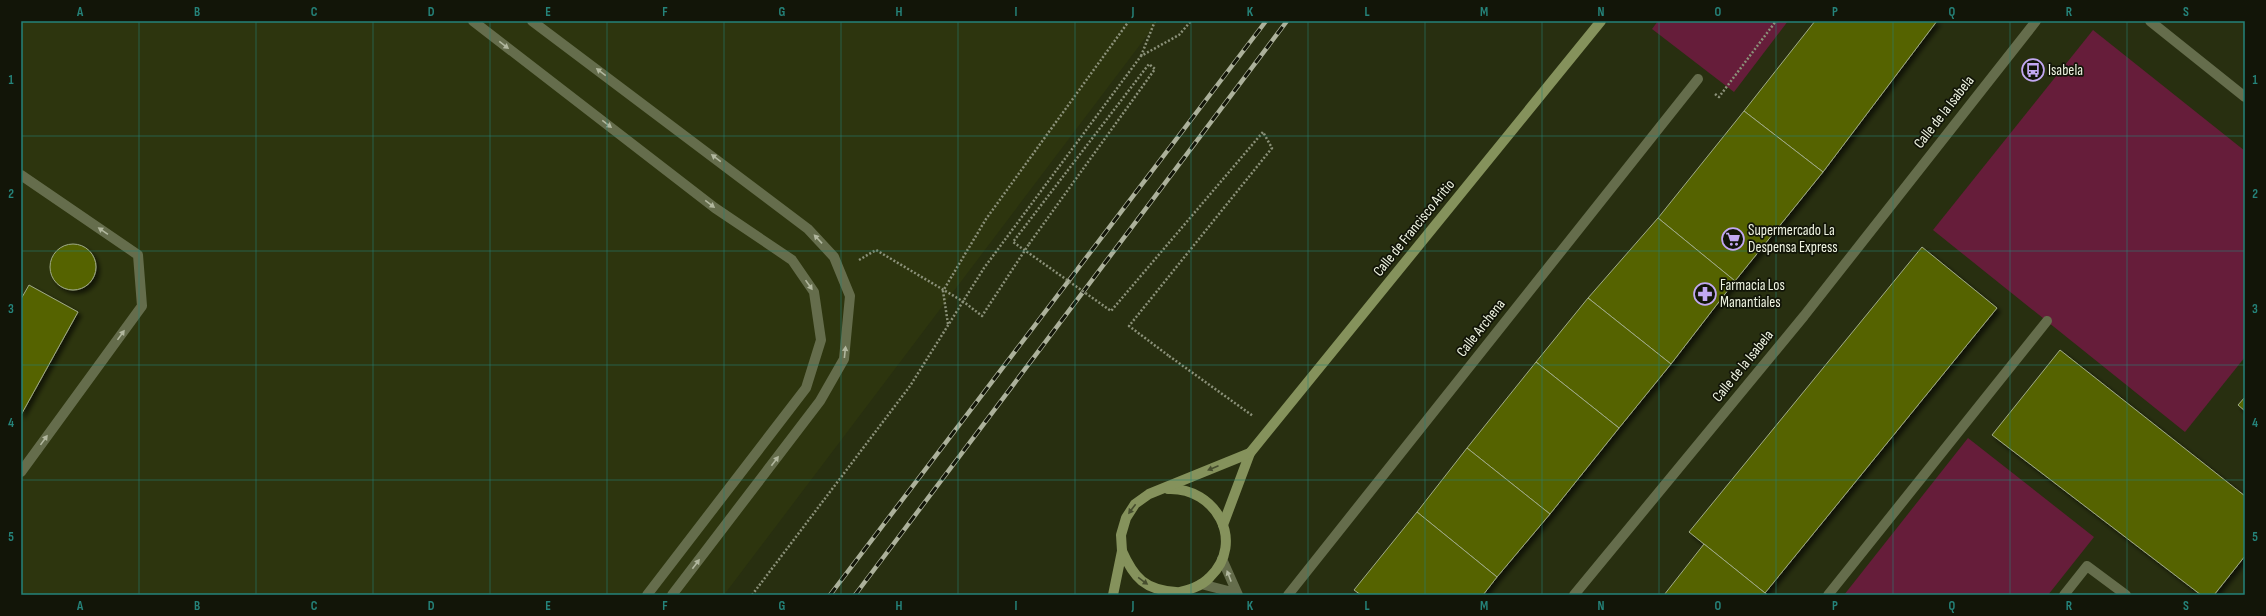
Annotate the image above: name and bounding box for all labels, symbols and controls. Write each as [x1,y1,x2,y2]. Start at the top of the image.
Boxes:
text: A [76,4,84,20]
text: B [194,4,200,20]
text: C [311,4,318,20]
text: D [428,4,435,20]
text: E [545,4,551,20]
text: F [662,4,668,20]
text: G [779,4,786,20]
text: H [896,4,903,20]
text: I [1015,4,1018,20]
text: J [1131,4,1135,20]
text: K [1247,4,1254,20]
text: L [1364,4,1370,20]
text: M [1480,4,1488,20]
text: N [1598,4,1605,20]
text: O [1715,4,1722,20]
text: P [1832,4,1838,20]
text: Q [1949,4,1956,20]
text: R [2066,4,2073,20]
text: S [2183,4,2189,20]
one-way arrow [499,41,510,49]
bus stop icon: Isabela [2020,57,2046,83]
place label: Isabela [2048,61,2083,80]
one-way arrow [595,68,606,76]
text: 1 [8,72,14,88]
street label: Calle de la Isabela [1910,72,1979,152]
text: 1 [2252,72,2258,88]
one-way arrow [602,120,612,128]
one-way arrow [711,155,721,163]
street label: Calle de Francisco Aritio [1369,176,1459,280]
text: 2 [8,186,14,202]
text: 2 [2252,186,2258,202]
one-way arrow [704,200,715,208]
place label: Supermercado La Despensa Express [1748,221,1838,257]
supermarket icon: Supermercado La Despensa Express [1720,226,1746,252]
one-way arrow [98,227,108,235]
one-way arrow [813,234,822,244]
place label: Farmacia Los Manantiales [1720,276,1785,312]
one-way arrow [805,280,813,290]
pharmacy icon: Farmacia Los Manantiales [1692,281,1718,307]
street label: Calle Archena [1453,295,1510,361]
text: 3 [8,301,14,317]
text: 3 [2252,301,2258,317]
street label: Calle de la Isabela [1708,326,1778,406]
one-way arrow [116,330,125,341]
one-way arrow [841,346,848,358]
text: 4 [8,415,14,431]
text: 4 [2252,415,2258,431]
one-way arrow [40,435,48,446]
one-way arrow [770,455,779,466]
one-way arrow [1207,465,1219,471]
one-way arrow [1128,504,1137,515]
text: 5 [8,529,14,545]
text: 5 [2252,529,2258,545]
one-way arrow [691,559,699,569]
one-way arrow [1225,569,1231,581]
one-way arrow [1137,577,1148,585]
text: A [76,598,84,614]
text: B [194,598,200,614]
text: C [311,598,318,614]
text: D [428,598,435,614]
text: E [545,598,551,614]
text: F [662,598,668,614]
text: G [779,598,786,614]
text: H [896,598,903,614]
text: I [1015,598,1018,614]
text: J [1131,598,1135,614]
text: K [1247,598,1254,614]
text: L [1364,598,1370,614]
text: M [1480,598,1488,614]
text: N [1598,598,1605,614]
text: O [1715,598,1722,614]
text: P [1832,598,1838,614]
text: Q [1949,598,1956,614]
text: R [2066,598,2073,614]
text: S [2183,598,2189,614]

